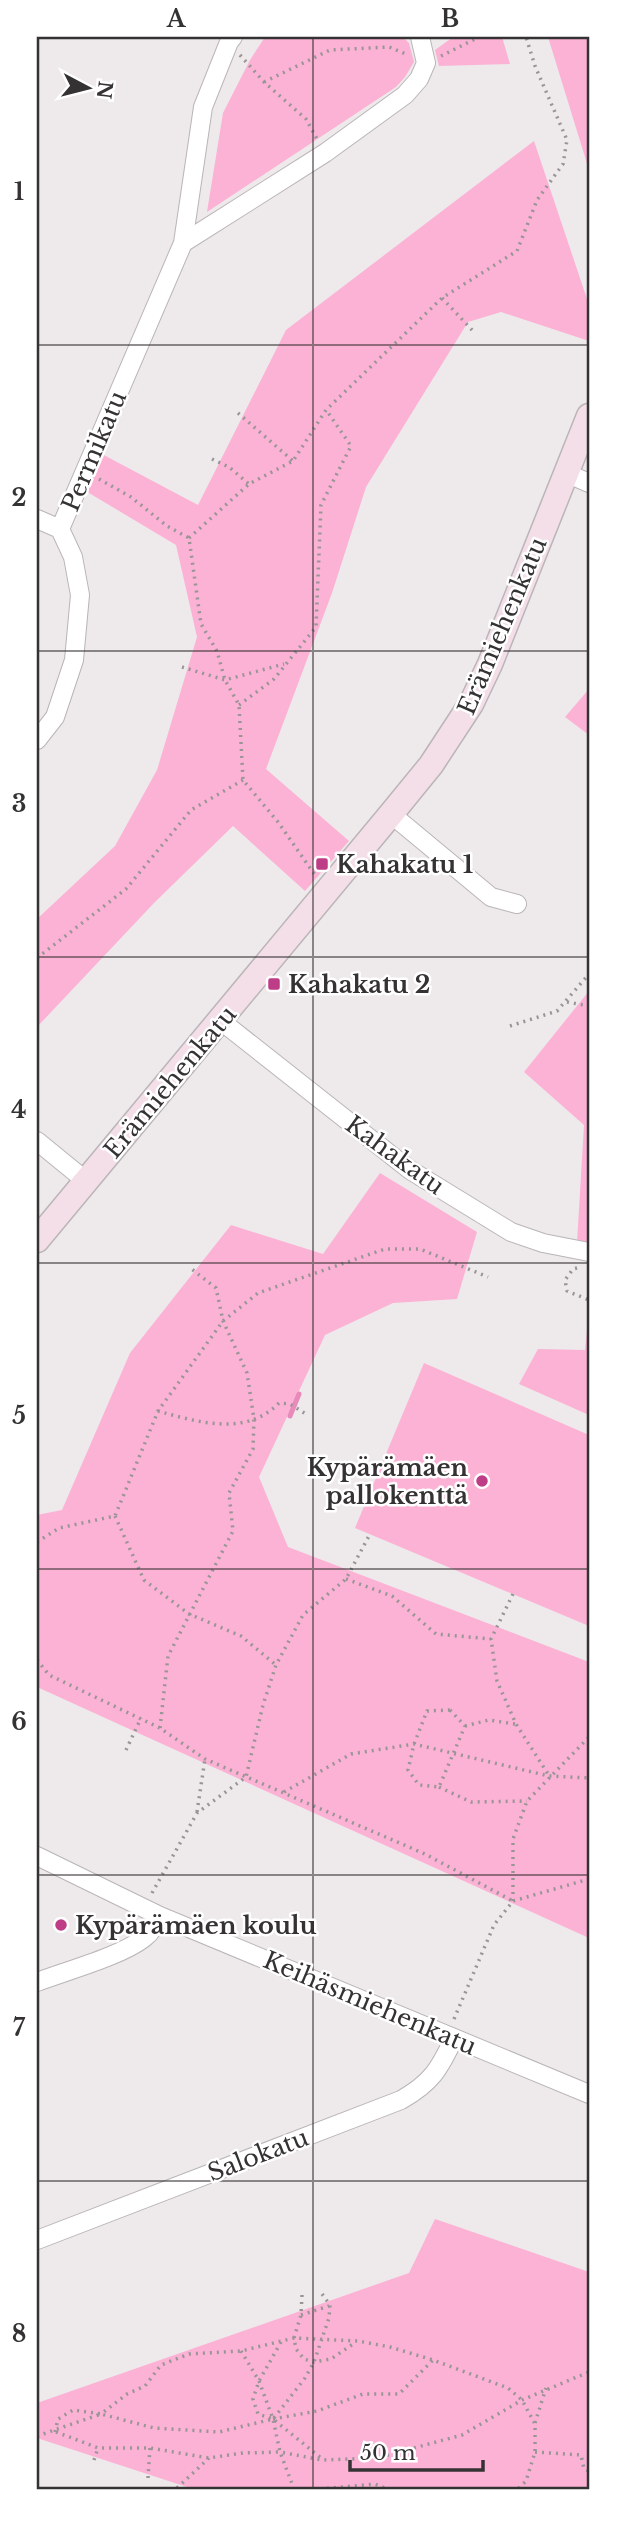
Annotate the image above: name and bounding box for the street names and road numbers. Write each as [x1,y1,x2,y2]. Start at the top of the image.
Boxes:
street label: Permikatu [56,386,132,516]
street label: Erämiehenkatu [452,533,552,719]
street label: Erämiehenkatu [98,1000,242,1164]
street label: Kahakatu [340,1109,450,1201]
street label: Keihäsmiehenkatu [259,1945,481,2061]
street label: Salokatu [204,2123,312,2187]

